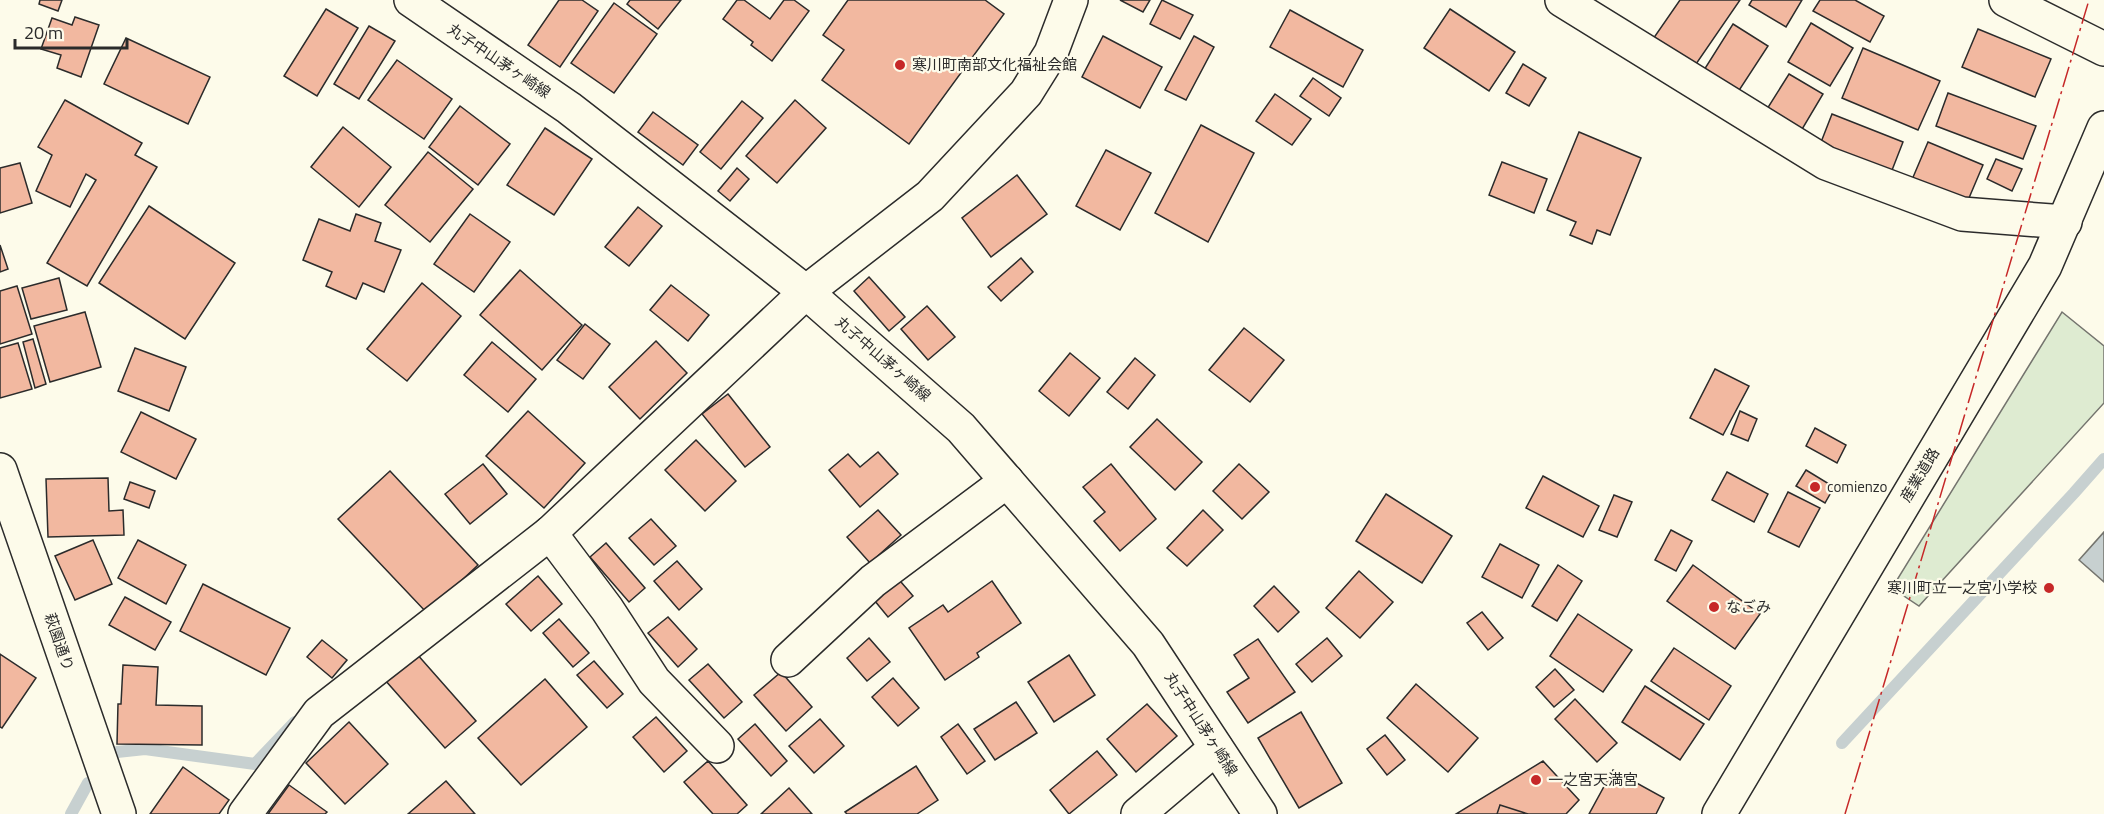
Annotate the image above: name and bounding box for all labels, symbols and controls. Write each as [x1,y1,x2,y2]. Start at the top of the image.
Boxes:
scale bar [15,12,128,50]
street label: 丸子中山茅ヶ崎線 [443,17,555,104]
text: 20 m [24,19,63,46]
place label: 寒川町南部文化福祉会館 [912,53,1077,76]
marker: 寒川町南部文化福祉会館 [893,58,907,72]
street label: 丸子中山茅ヶ崎線 [830,311,936,407]
street label: 産業道路 [1894,443,1945,506]
place label: comienzo [1827,475,1888,498]
marker: comienzo [1808,480,1822,494]
place label: 寒川町立一之宮小学校 [1887,576,2037,599]
marker: 寒川町立一之宮小学校 [2042,581,2056,595]
place label: なごみ [1726,595,1771,618]
marker: なごみ [1707,600,1721,614]
street label: 萩園通り [39,610,80,674]
street label: 丸子中山茅ヶ崎線 [1159,667,1244,780]
place label: 一之宮天満宮 [1548,768,1638,791]
marker: 一之宮天満宮 [1529,773,1543,787]

